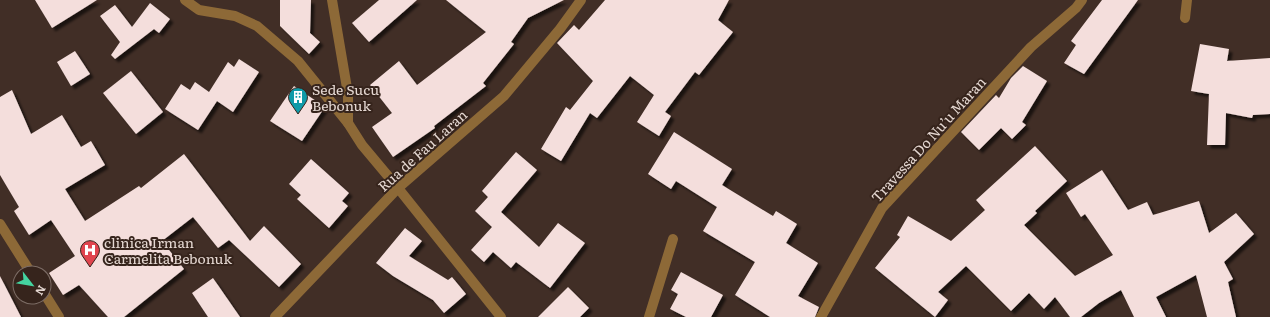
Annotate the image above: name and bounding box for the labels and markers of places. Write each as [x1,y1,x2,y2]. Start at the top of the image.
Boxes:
place label: Sede Sucu Bebonuk [312,79,379,115]
building icon: Sede Sucu Bebonuk [287,86,309,114]
place label: clinica Irman Carmelita Bebonuk [104,232,232,268]
hospital icon: clinica Irman Carmelita Bebonuk [79,239,101,267]

